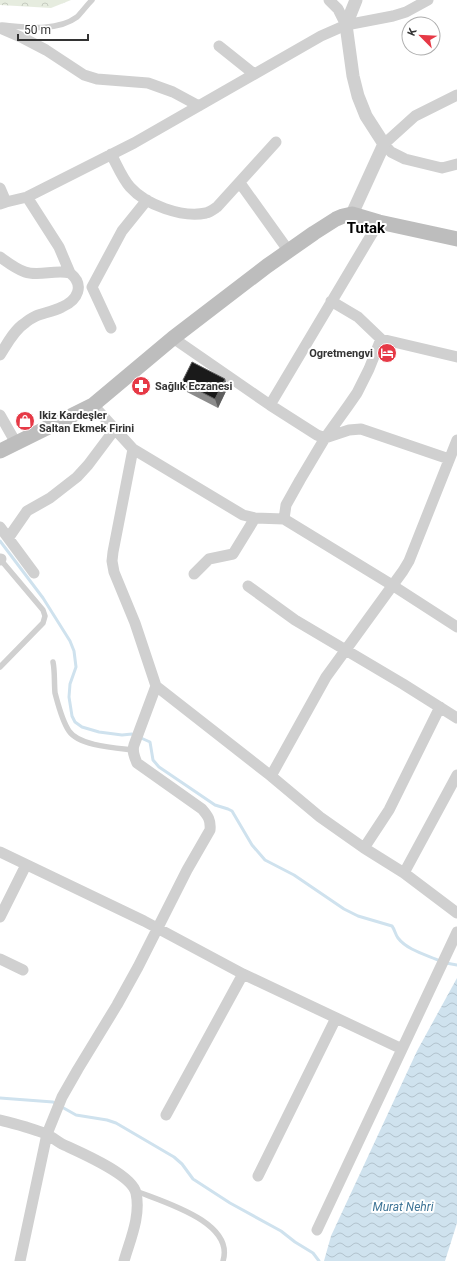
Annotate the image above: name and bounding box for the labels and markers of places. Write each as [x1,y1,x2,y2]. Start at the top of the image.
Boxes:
hotel icon: Ogretmengvi [376,342,398,364]
place label: Ogretmengvi [309,347,373,360]
pharmacy icon: Sağlık Eczanesi [130,375,152,397]
place label: Sağlık Eczanesi [155,380,233,393]
place label: Ikiz Kardeşler Saltan Ekmek Firini [39,409,134,435]
shop icon: Ikiz Kardeşler Saltan Ekmek Firini [14,410,36,432]

